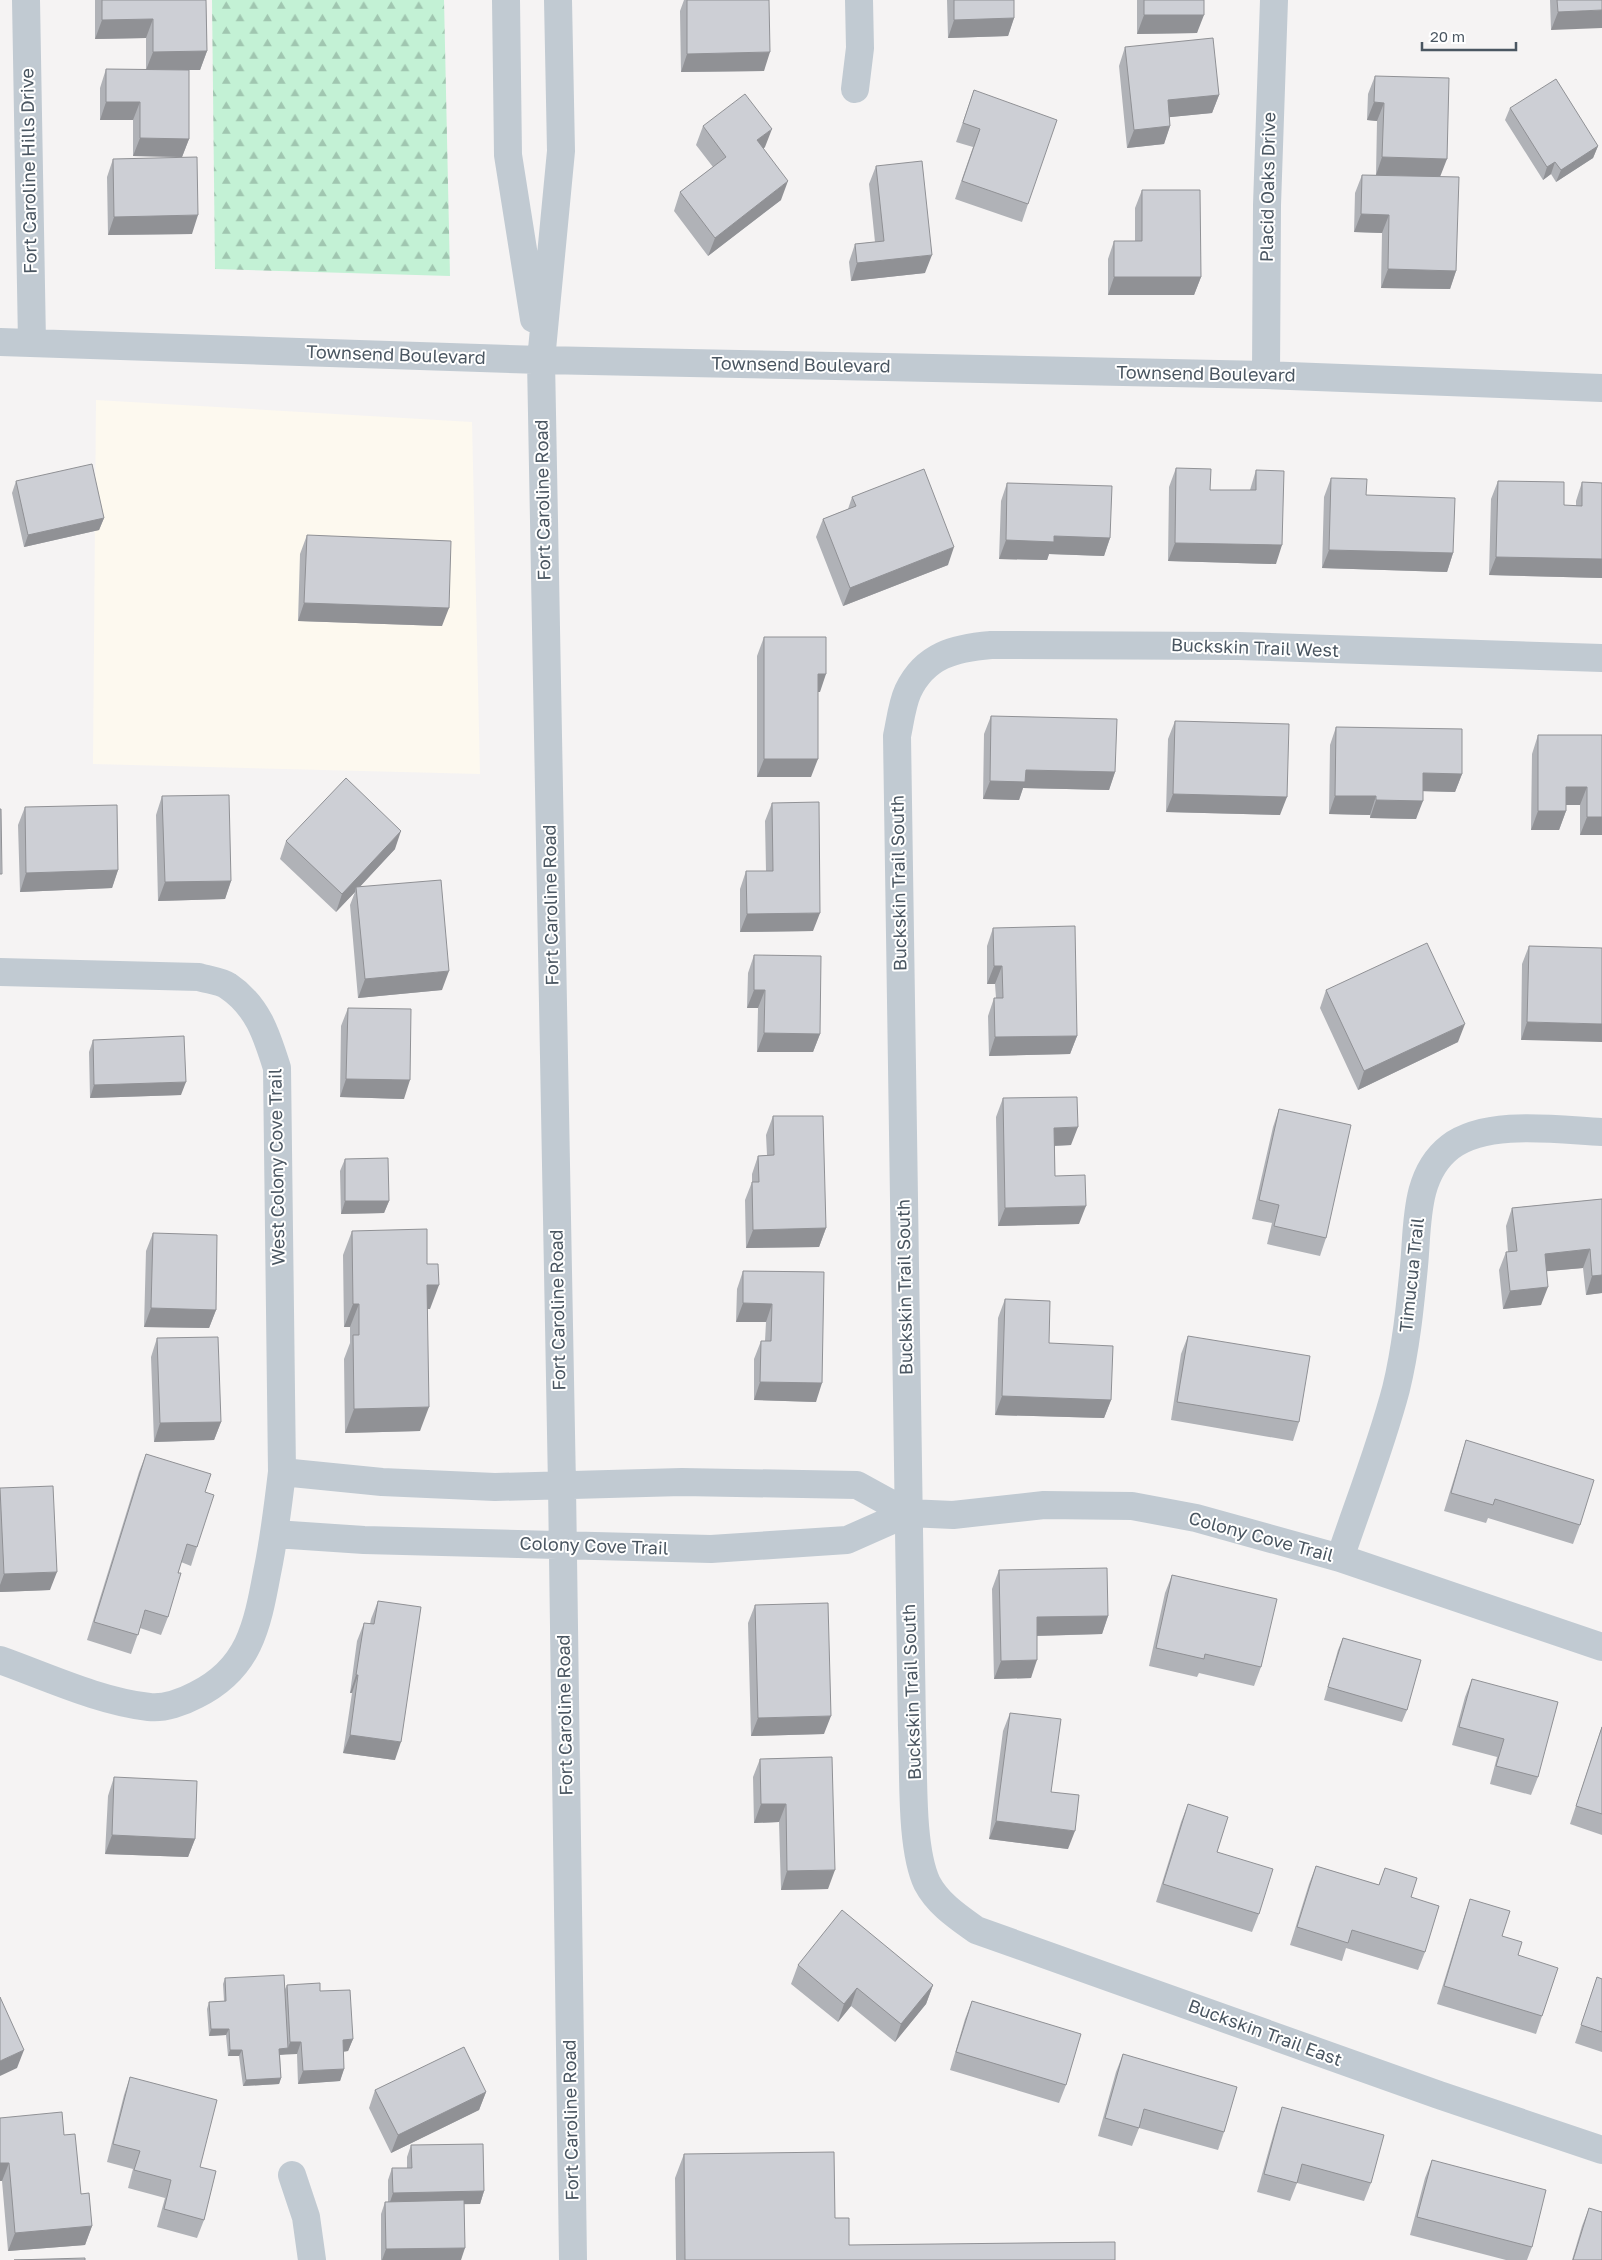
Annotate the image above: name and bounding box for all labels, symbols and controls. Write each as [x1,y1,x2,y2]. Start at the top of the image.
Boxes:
scale bar [1422,20,1516,52]
text: 20 m [1430,27,1465,45]
street label: Fort Caroline Hills Drive [15,68,41,274]
street label: Placid Oaks Drive [1255,112,1279,262]
street label: Townsend Boulevard [306,340,486,368]
street label: Townsend Boulevard [711,351,891,377]
street label: Townsend Boulevard [1116,360,1296,386]
street label: Fort Caroline Road [530,419,554,581]
street label: Buckskin Trail West [1170,633,1340,661]
street label: Buckskin Trail South [885,795,911,971]
street label: Fort Caroline Road [538,824,562,986]
street label: West Colony Cove Trail [263,1068,289,1266]
street label: Buckskin Trail South [891,1199,917,1375]
street label: Timucua Trail [1394,1216,1428,1333]
street label: Fort Caroline Road [545,1229,569,1391]
street label: Colony Cove Trail [1186,1506,1336,1566]
street label: Colony Cove Trail [519,1531,669,1559]
street label: Buckskin Trail South [897,1604,925,1780]
street label: Fort Caroline Road [552,1634,576,1796]
street label: Buckskin Trail East [1185,1994,1345,2070]
street label: Fort Caroline Road [558,2039,582,2201]

